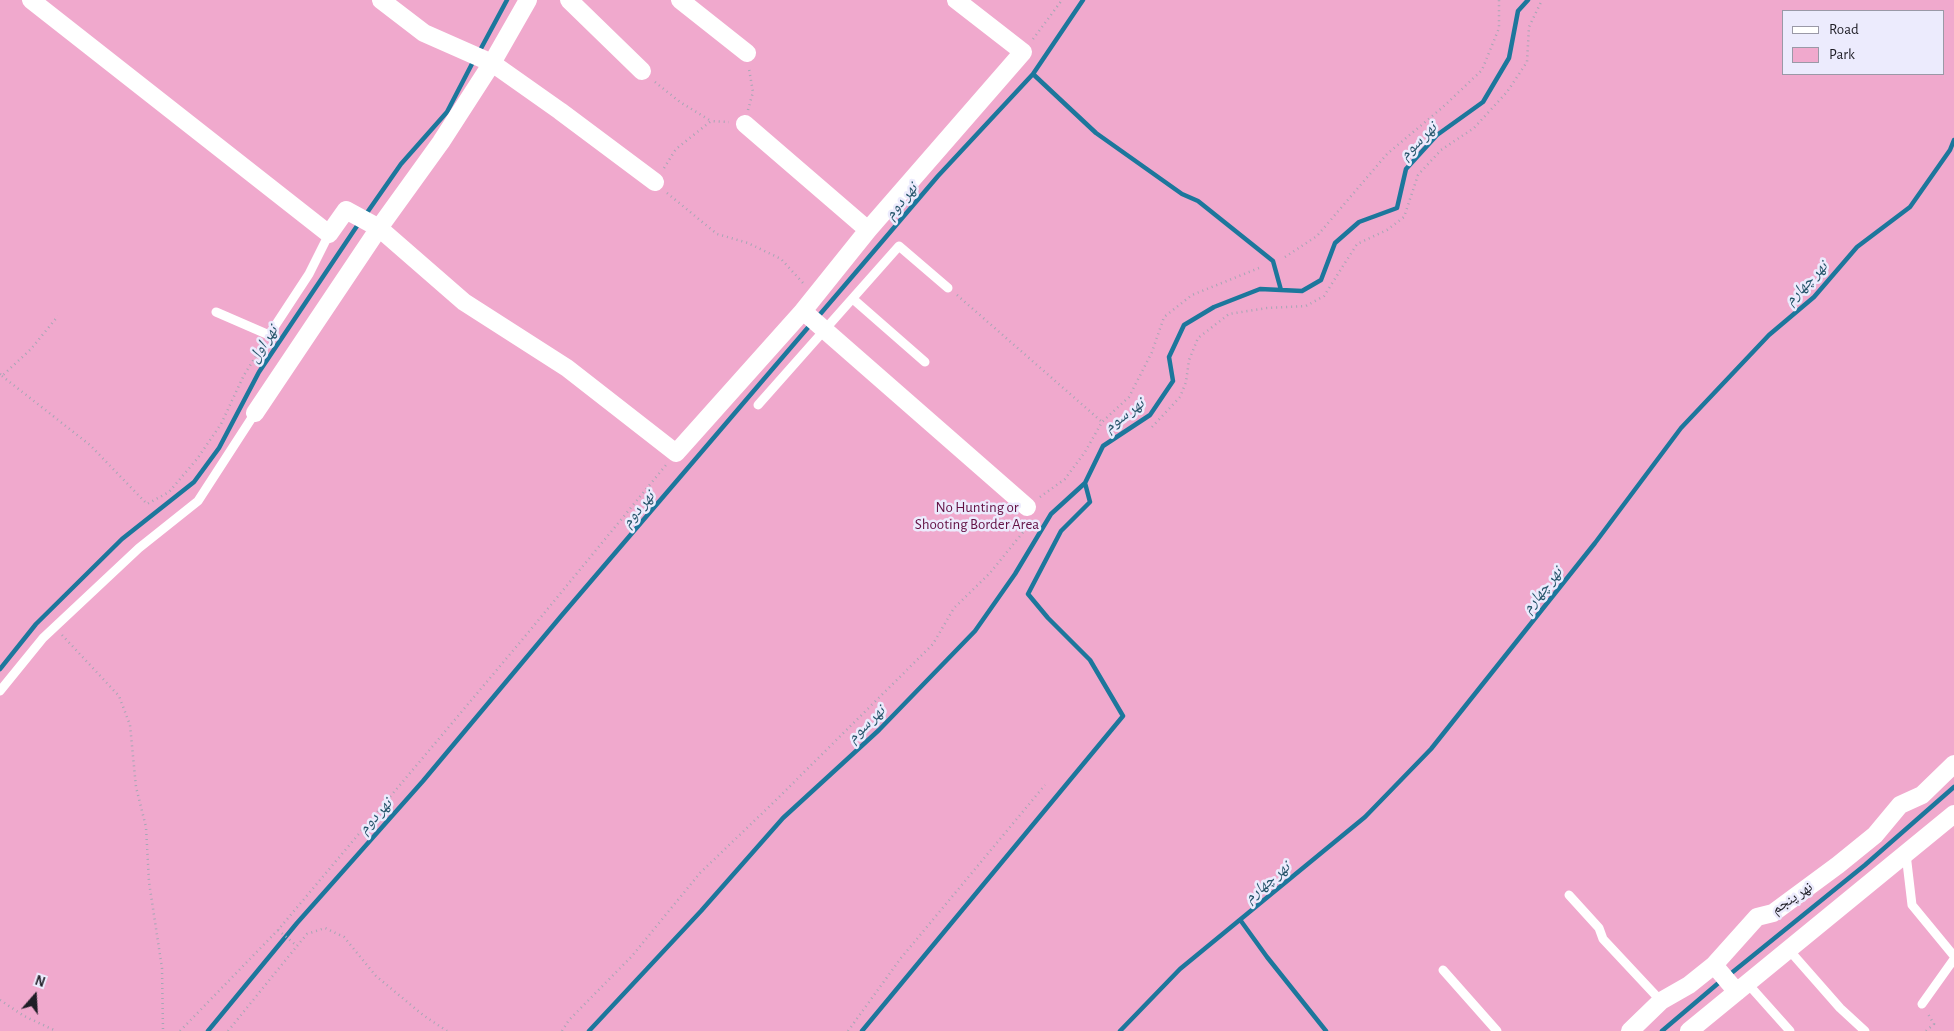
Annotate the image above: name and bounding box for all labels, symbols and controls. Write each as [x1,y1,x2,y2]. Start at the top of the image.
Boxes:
legend [1782,10,1944,75]
text: Road [1829,22,1859,37]
text: Park [1829,47,1855,62]
water label: نهر سوم [1395,118,1441,164]
water label: نهر دوم [880,179,922,223]
water label: نهر چهارم [1780,257,1832,309]
water label: نهر اول [244,322,282,366]
water label: نهر سوم [1100,394,1148,436]
water label: نهر دوم [617,487,659,531]
park label: No Hunting or Shooting Border Area [915,498,1039,533]
water label: نهر چهارم [1518,563,1566,617]
water label: نهر سوم [843,701,889,747]
water label: نهر دوم [354,794,396,838]
water label: نهر چهارم [1240,857,1294,907]
street label: نهر پنجم [1768,878,1816,918]
north arrow [10,971,60,1021]
text: N [33,974,47,990]

